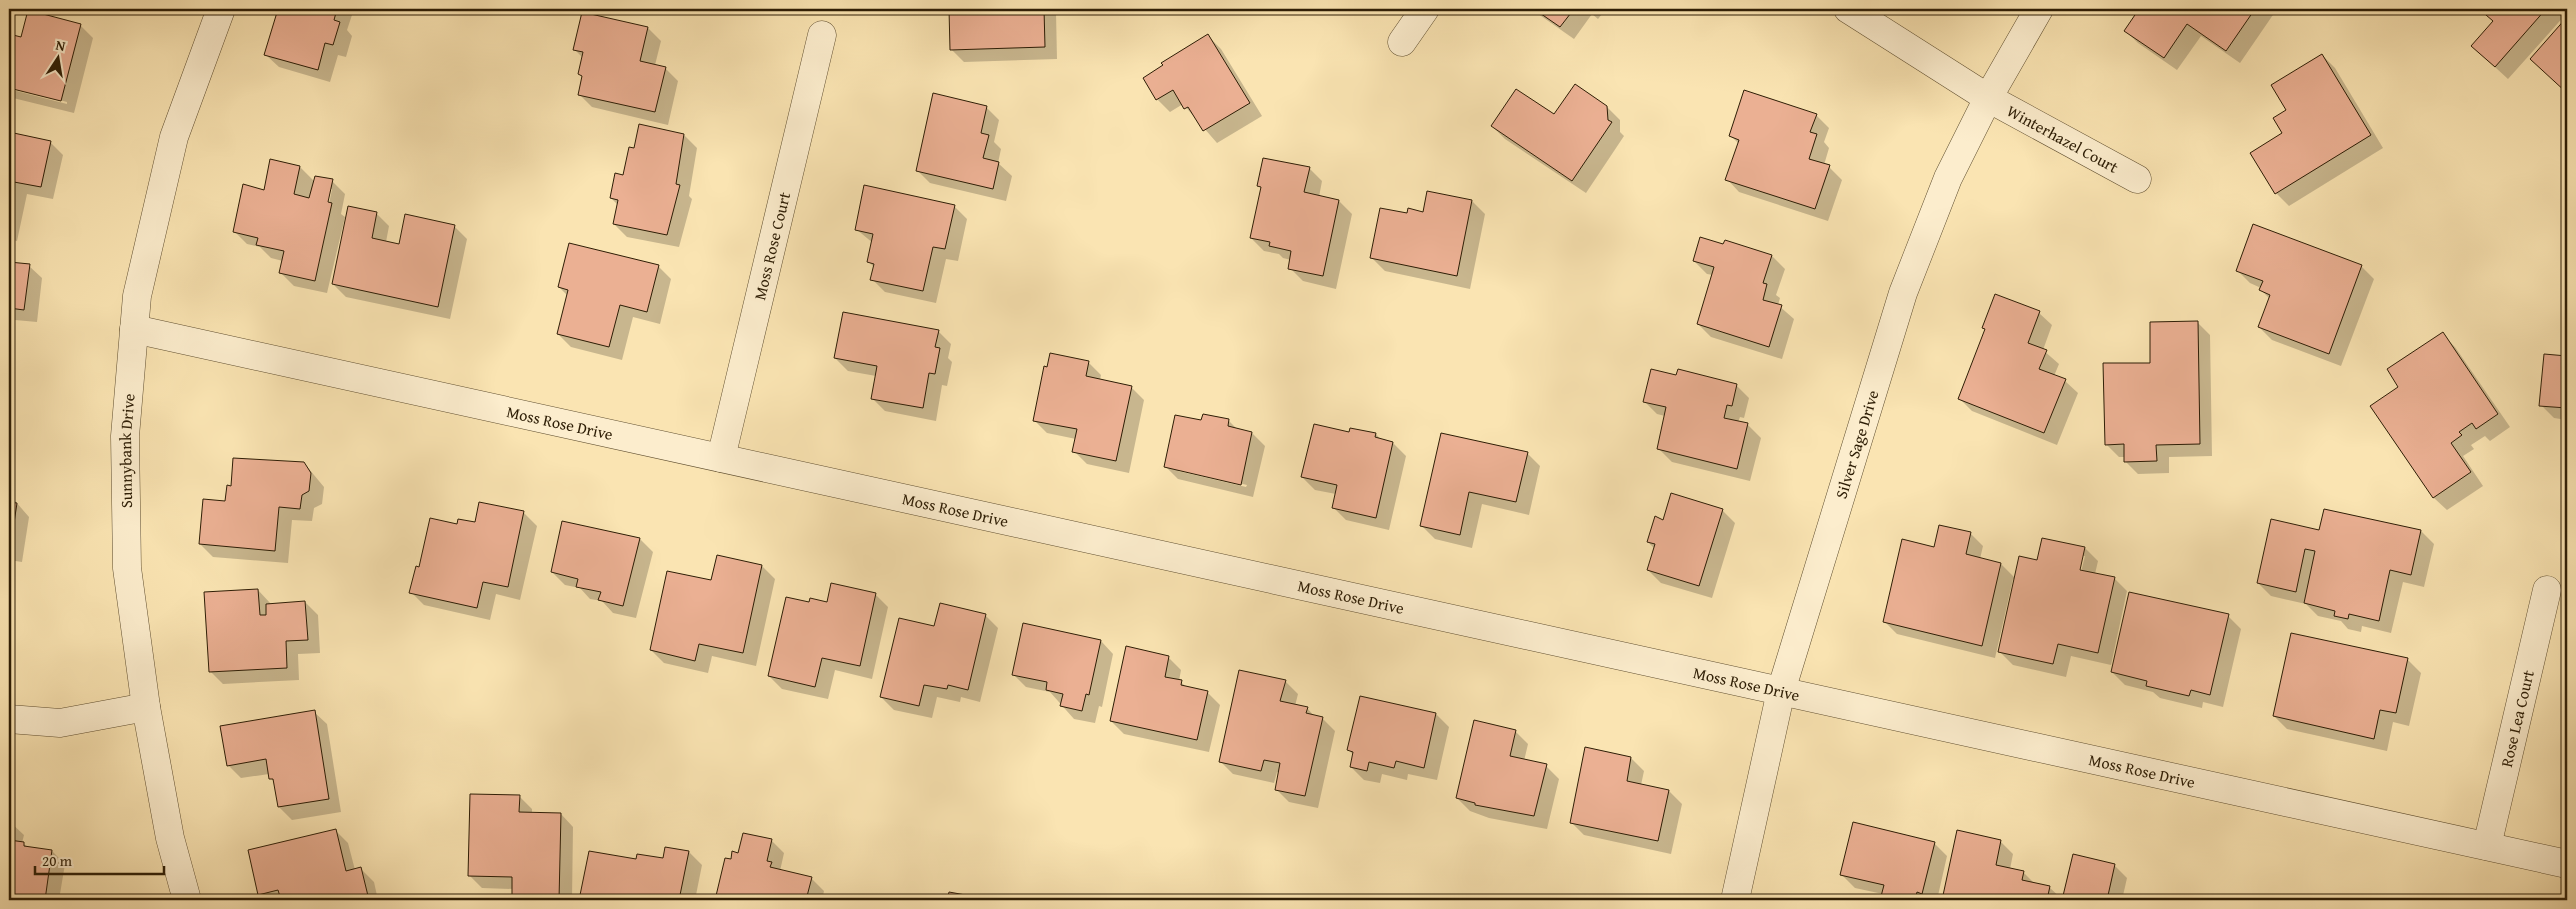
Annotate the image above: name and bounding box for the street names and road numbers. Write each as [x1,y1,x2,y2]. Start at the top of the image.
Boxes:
street label: Winterhazel Court [2003,99,2123,179]
street label: Moss Rose Court [747,189,796,302]
street label: Silver Sage Drive [1829,387,1885,502]
street label: Sunnybank Drive [113,393,141,508]
street label: Moss Rose Drive [504,399,615,446]
street label: Moss Rose Drive [900,486,1011,533]
street label: Moss Rose Drive [1295,573,1406,620]
street label: Moss Rose Drive [1691,660,1802,707]
street label: Rose Lea Court [2494,667,2540,769]
street label: Moss Rose Drive [2087,747,2197,794]

